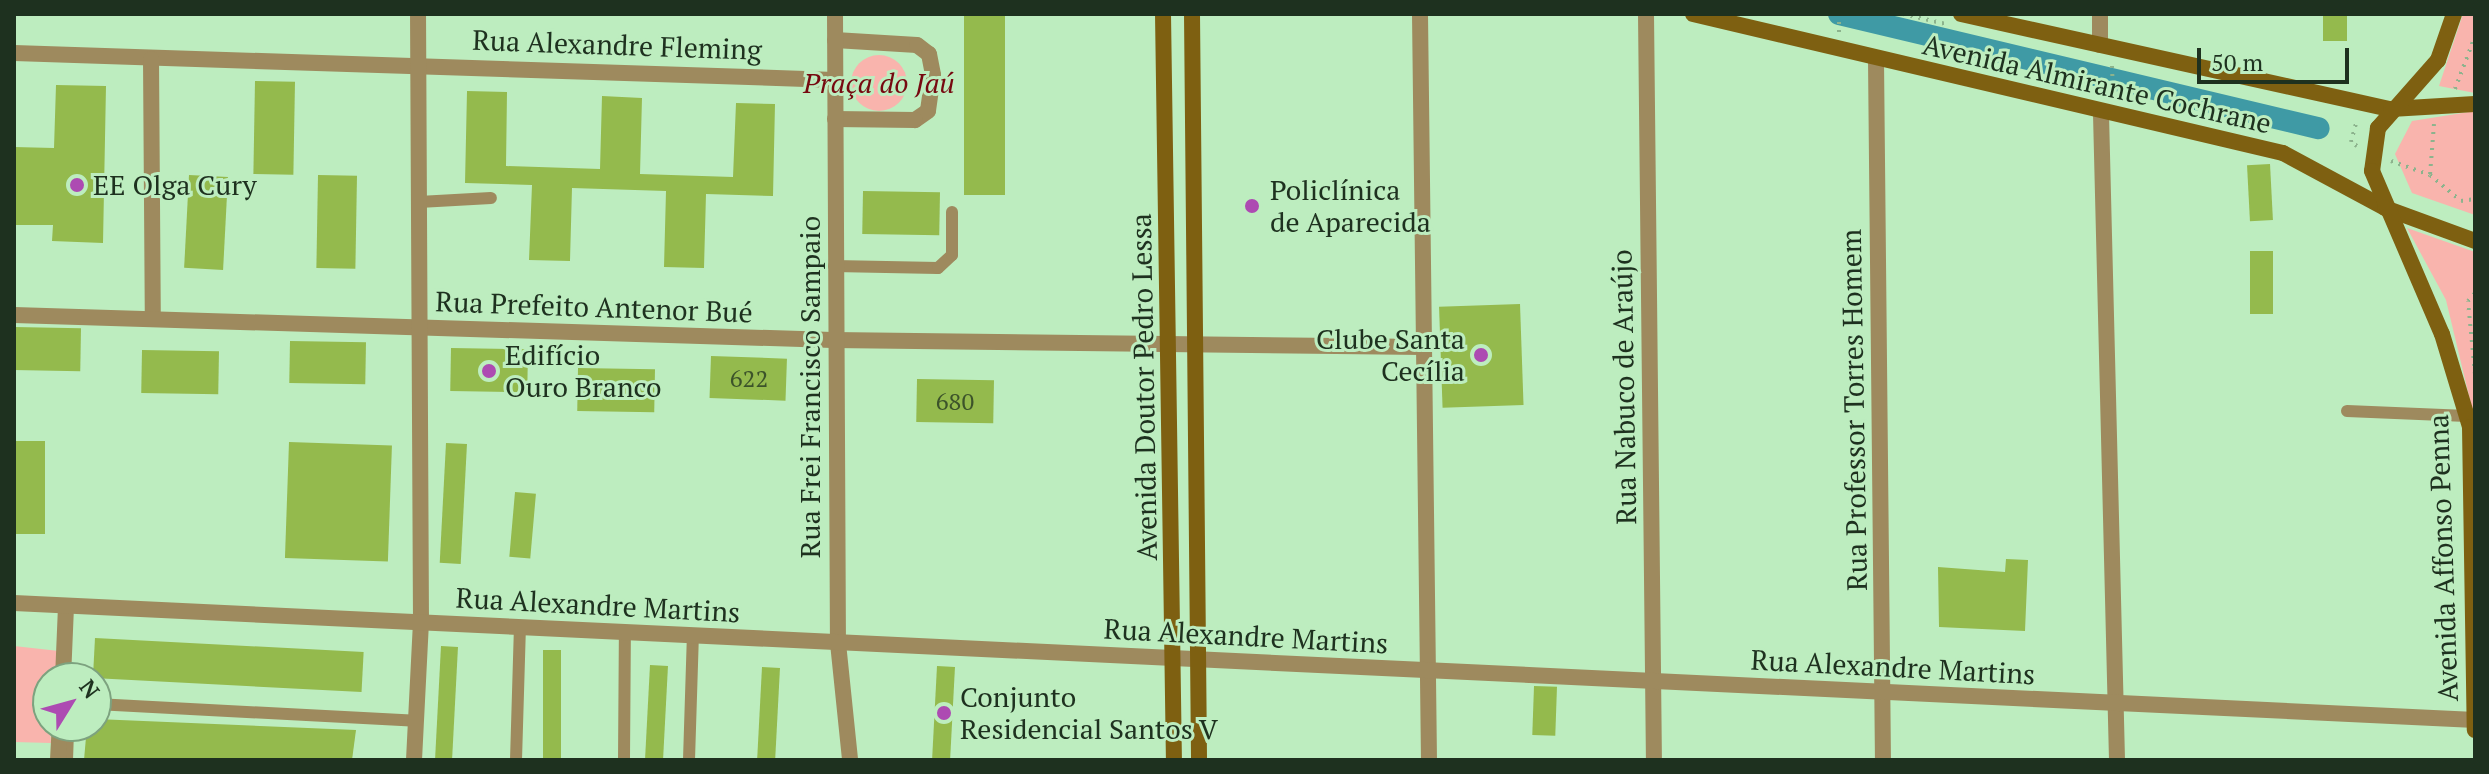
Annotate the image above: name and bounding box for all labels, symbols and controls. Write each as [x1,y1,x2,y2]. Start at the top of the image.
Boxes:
street label: Rua Alexandre Fleming [471,23,763,67]
street label: Avenida Almirante Cochrane [1919,27,2275,141]
scale bar [2201,32,2353,82]
text: 50 m [2211,46,2263,78]
park label: Praça do Jaú [803,66,955,100]
place label: EE Olga Cury [93,168,257,202]
place label: Policlínica de Aparecida [1270,173,1432,239]
marker: EE Olga Cury [68,176,86,194]
marker: Policlínica de Aparecida [1241,195,1263,217]
street label: Avenida Doutor Pedro Lessa [1124,213,1164,561]
street label: Rua Frei Francisco Sampaio [793,216,827,558]
street label: Rua Professor Torres Homem [1834,229,1874,591]
street label: Rua Nabuco de Araújo [1605,249,1643,525]
street label: Rua Prefeito Antenor Bué [435,285,753,329]
place label: Clube Santa Cecília [1316,322,1465,388]
place label: Edifício Ouro Branco [505,338,662,404]
marker: Clube Santa Cecília [1472,346,1490,364]
marker: Edifício Ouro Branco [480,362,498,380]
house number: 622 [730,365,768,393]
house number: 680 [936,388,974,416]
street label: Avenida Affonso Penna [2421,413,2465,703]
street label: Rua Alexandre Martins [455,581,741,629]
street label: Rua Alexandre Martins [1103,612,1389,660]
street label: Rua Alexandre Martins [1750,643,2036,691]
north arrow [32,662,112,742]
text: N [73,673,107,704]
place label: Conjunto Residencial Santos V [960,680,1219,746]
marker: Conjunto Residencial Santos V [935,704,953,722]

